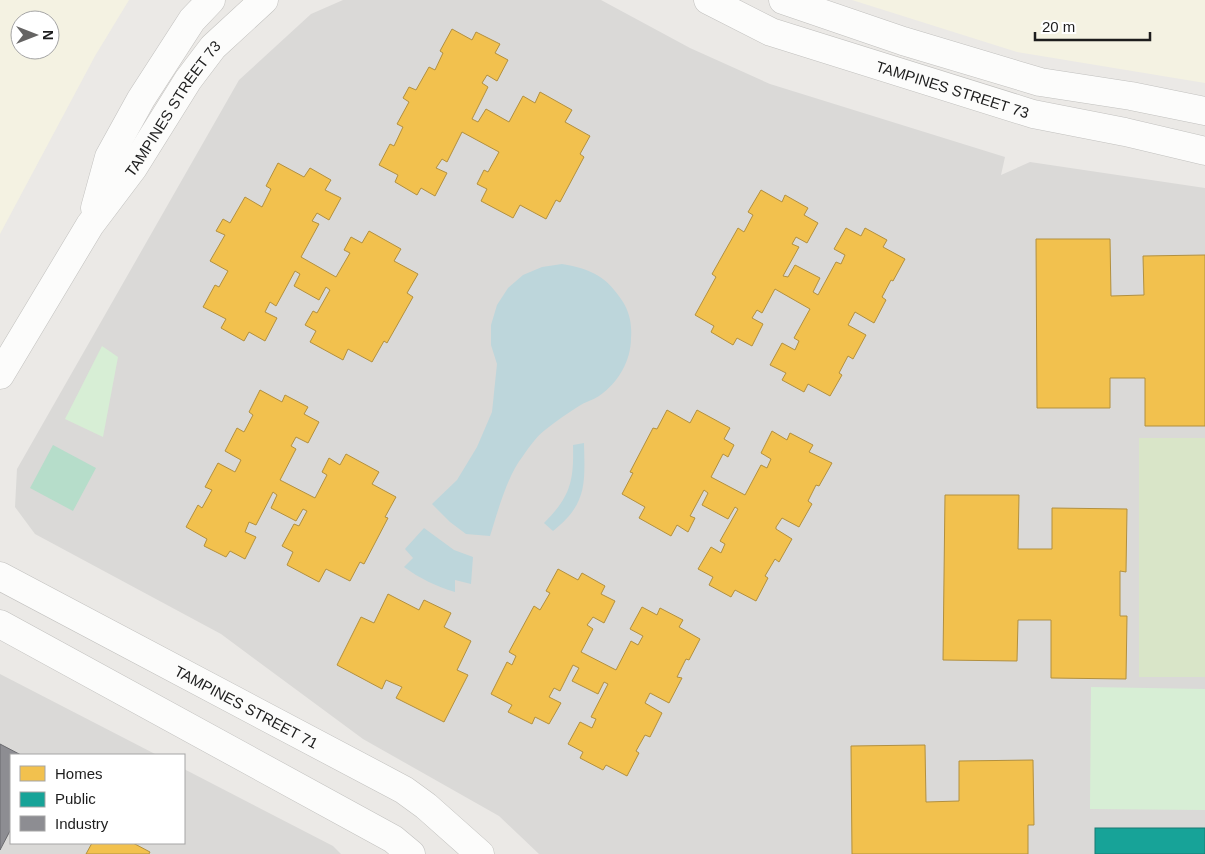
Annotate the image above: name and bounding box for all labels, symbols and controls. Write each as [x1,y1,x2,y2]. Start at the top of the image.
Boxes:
north arrow [10,10,60,60]
scale bar [1035,10,1150,42]
text: 20 m [1042,18,1075,35]
text: N [40,30,56,40]
street label: TAMPINES STREET 73 [121,36,223,180]
street label: TAMPINES STREET 73 [874,57,1031,121]
street label: TAMPINES STREET 71 [172,662,321,751]
legend [10,754,185,844]
text: Homes [55,765,103,782]
text: Public [55,790,96,807]
text: Industry [55,815,109,832]

